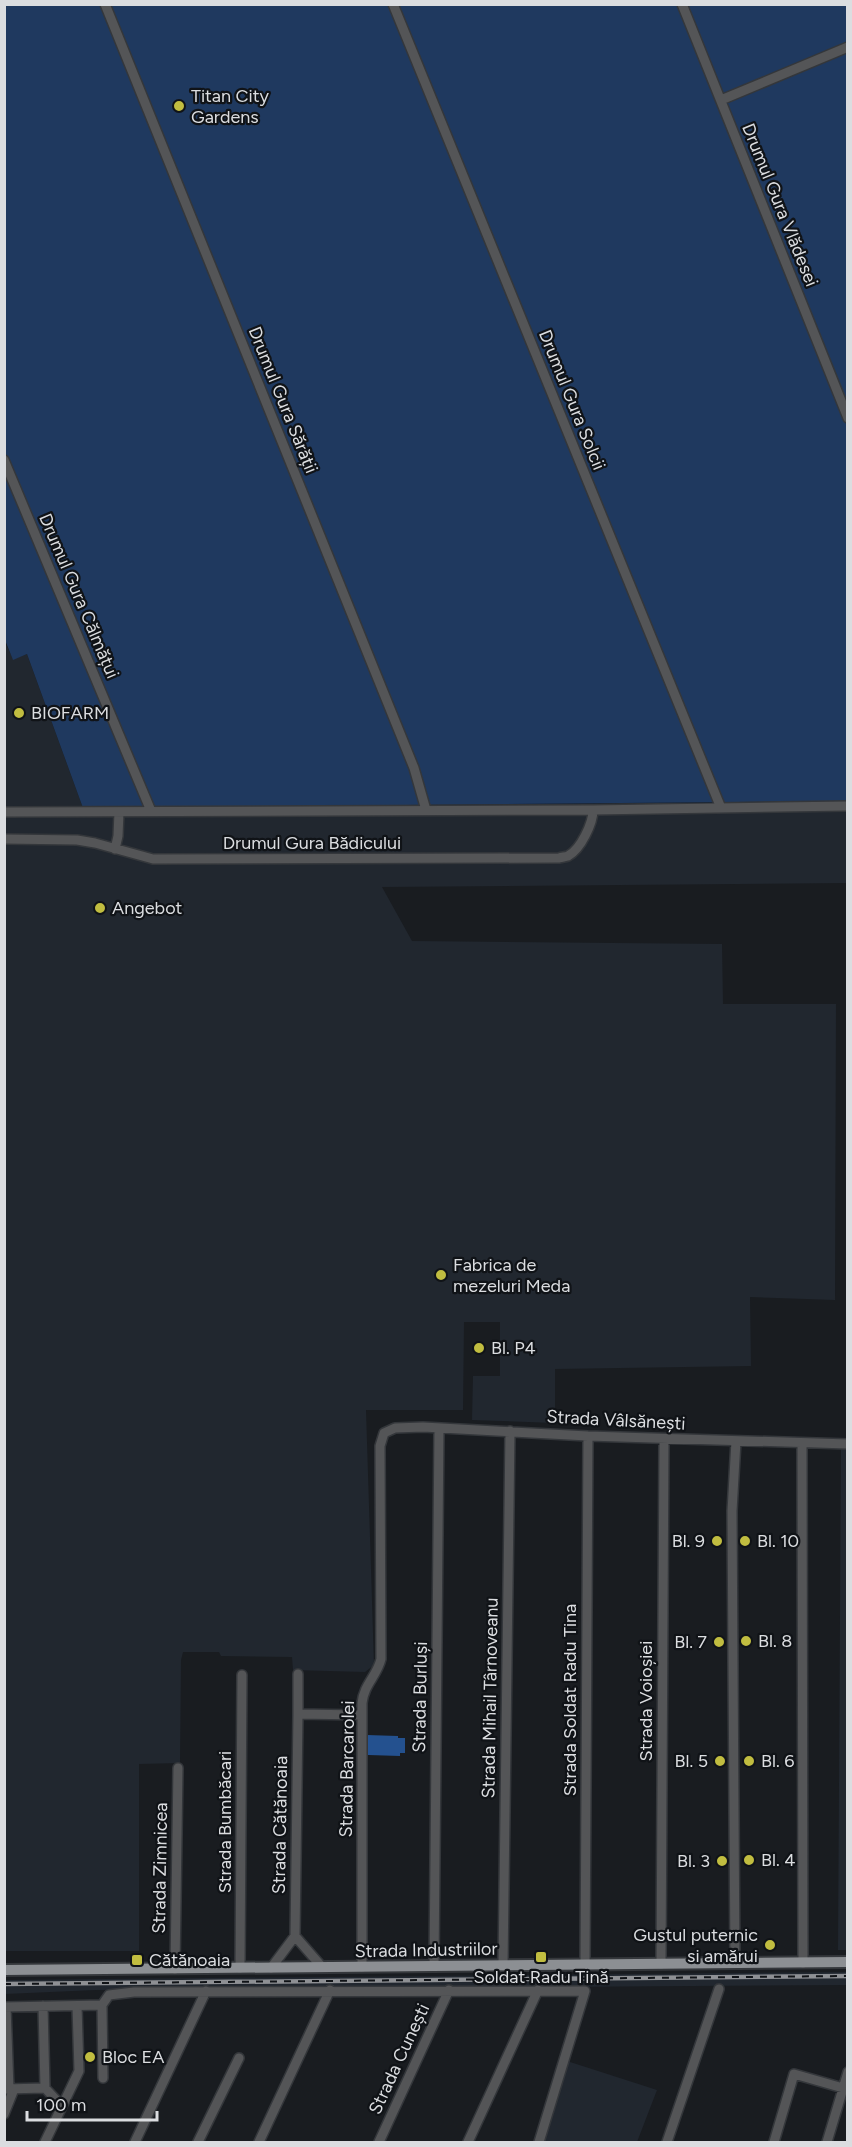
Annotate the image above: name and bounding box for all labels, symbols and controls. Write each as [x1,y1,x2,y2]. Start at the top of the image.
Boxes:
place label: Titan City Gardens [191,85,269,128]
marker: Titan City Gardens [172,99,186,113]
street label: Drumul Gura Vlădesei [737,120,823,290]
street label: Drumul Gura Sărății [244,323,322,477]
street label: Drumul Gura Solcii [534,327,610,473]
street label: Drumul Gura Călmățui [34,510,124,682]
place label: BIOFARM [31,702,109,724]
marker: BIOFARM [12,706,26,720]
street label: Drumul Gura Bădicului [223,832,401,854]
place label: Angebot [112,897,183,919]
marker: Angebot [93,901,107,915]
place label: Fabrica de mezeluri Meda [453,1254,570,1297]
marker: Fabrica de mezeluri Meda [434,1268,448,1282]
place label: Bl. P4 [491,1337,536,1359]
marker: Bl. P4 [472,1341,486,1355]
street label: Strada Vâlsănești [546,1405,686,1435]
place label: Bl. 9 [672,1530,705,1552]
place label: Bl. 10 [757,1530,799,1552]
marker: Bl. 9 [710,1534,724,1548]
marker: Bl. 10 [738,1534,752,1548]
street label: Strada Mihail Târnoveanu [477,1597,503,1799]
street label: Strada Soldat Radu Tina [559,1604,581,1796]
place label: Bl. 8 [758,1630,792,1652]
place label: Bl. 7 [674,1631,707,1653]
marker: Bl. 8 [739,1634,753,1648]
marker: Bl. 7 [712,1635,726,1649]
street label: Strada Burluși [408,1641,432,1753]
street label: Strada Voioșiei [635,1641,657,1761]
street label: Strada Barcarolei [335,1700,359,1838]
place label: Bl. 5 [675,1750,708,1772]
place label: Bl. 6 [761,1750,794,1772]
street label: Strada Bumbăcari [214,1751,236,1893]
marker: Bl. 5 [713,1754,727,1768]
marker: Bl. 6 [742,1754,756,1768]
street label: Strada Cătănoaia [268,1756,292,1894]
street label: Strada Zimnicea [148,1802,172,1934]
place label: Bl. 4 [761,1849,795,1871]
place label: Bl. 3 [677,1850,710,1872]
marker: Bl. 4 [742,1853,756,1867]
marker: Bl. 3 [715,1854,729,1868]
place label: Gustul puternic si amărui [633,1924,758,1967]
street label: Strada Industriilor [354,1938,498,1962]
marker: Gustul puternic si amărui [763,1938,777,1952]
place label: Cătănoaia [149,1949,230,1971]
marker: Soldat Radu Tină [534,1950,548,1964]
marker: Cătănoaia [130,1953,144,1967]
place label: Soldat Radu Tină [473,1966,609,1988]
street label: Strada Cunești [364,2000,434,2118]
place label: Bloc EA [102,2046,164,2068]
marker: Bloc EA [83,2050,97,2064]
scale bar [27,2084,158,2122]
text: 100 m [36,2094,86,2116]

